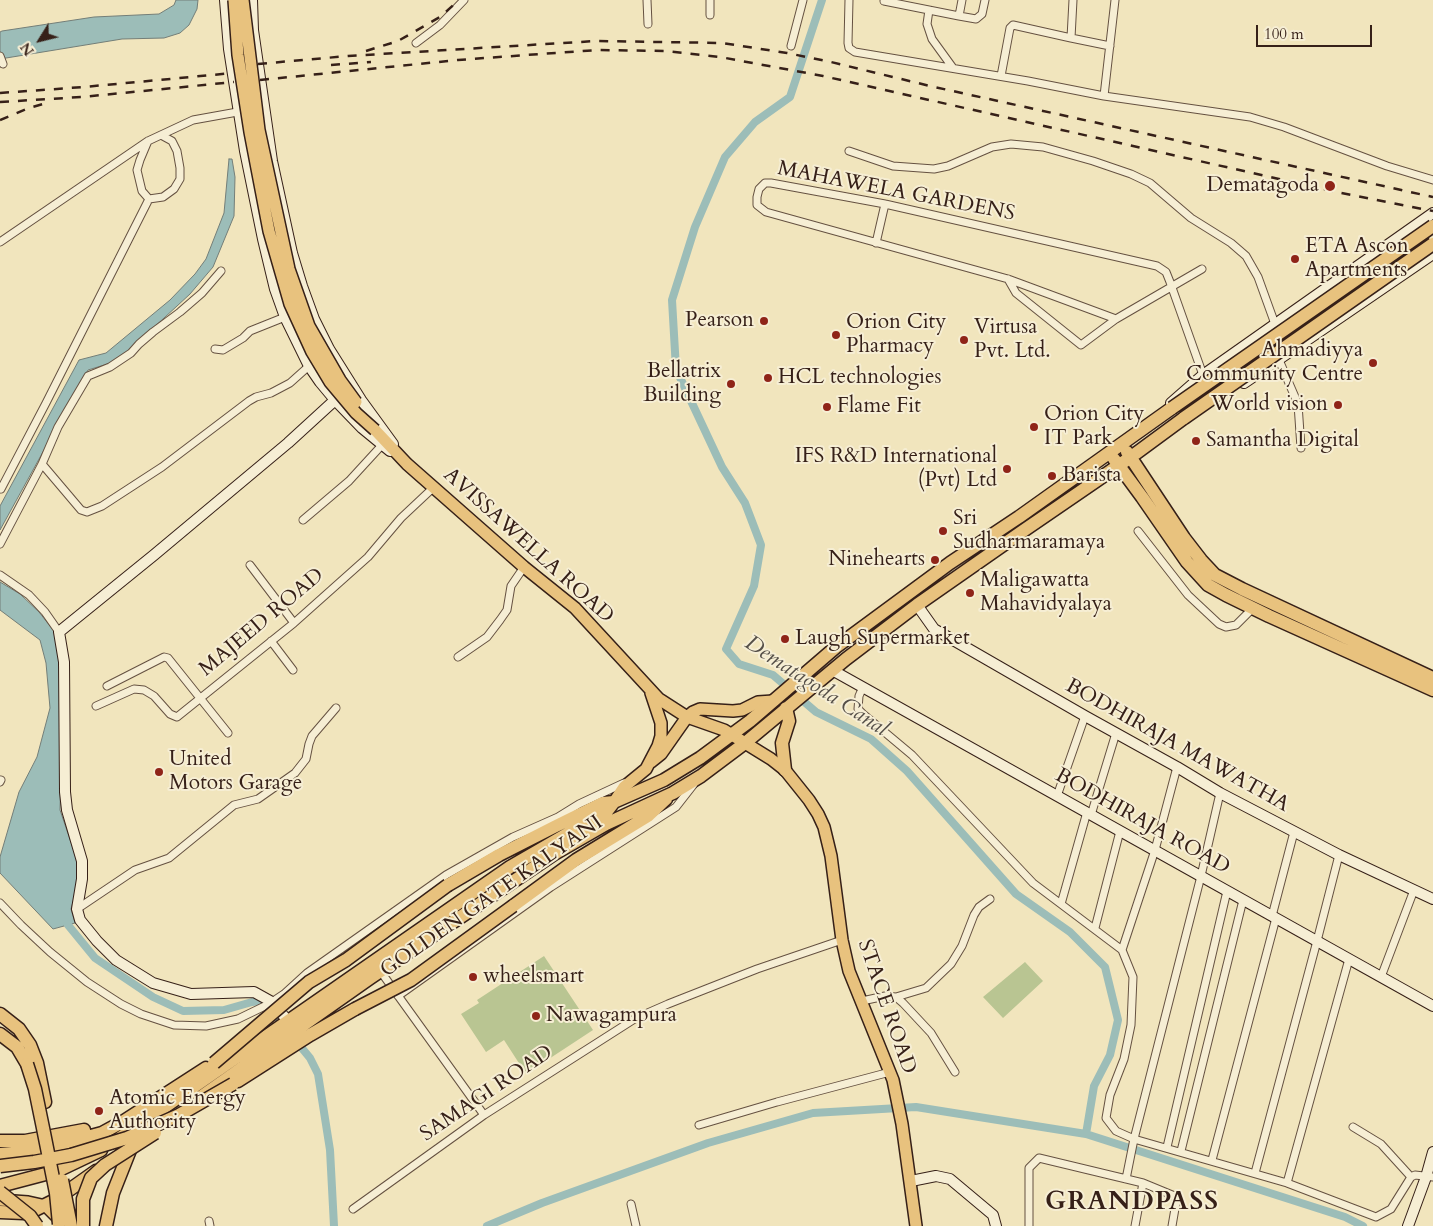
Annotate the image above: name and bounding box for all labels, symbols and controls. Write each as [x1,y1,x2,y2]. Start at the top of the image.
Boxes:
north arrow [15,15,65,65]
scale bar [1258,15,1374,47]
text: 100 m [1264,24,1304,44]
text: N [16,39,39,60]
street label: MAHAWELA GARDENS [775,157,1017,227]
place label: Dematagoda [1206,173,1319,199]
marker: Dematagoda [1323,179,1337,193]
place label: ETA Ascon Apartments [1305,234,1409,284]
marker: ETA Ascon Apartments [1289,253,1301,265]
place label: Pearson [685,308,754,334]
place label: Orion City Pharmacy [846,310,946,360]
marker: Pearson [758,315,770,327]
place label: Virtusa Pvt. Ltd. [974,315,1050,365]
marker: Orion City Pharmacy [830,329,842,341]
marker: Virtusa Pvt. Ltd. [958,334,970,346]
place label: Ahmadiyya Community Centre [1186,338,1363,388]
marker: Ahmadiyya Community Centre [1367,357,1379,369]
place label: Bellatrix Building [643,359,721,409]
place label: HCL technologies [778,365,941,391]
marker: HCL technologies [762,372,774,384]
marker: Bellatrix Building [725,378,737,390]
place label: World vision [1211,392,1328,418]
place label: Flame Fit [837,394,921,420]
marker: World vision [1332,399,1344,411]
marker: Flame Fit [821,401,833,413]
place label: Orion City IT Park [1044,402,1144,452]
marker: Orion City IT Park [1028,421,1040,433]
place label: Samantha Digital [1206,428,1359,454]
marker: Samantha Digital [1190,435,1202,447]
place label: IFS R&D International (Pvt) Ltd [795,444,997,494]
street label: AVISSAWELLA ROAD [438,463,618,629]
marker: IFS R&D International (Pvt) Ltd [1001,463,1013,475]
place label: Barista [1062,463,1122,489]
marker: Barista [1046,470,1058,482]
place label: Sri Sudharmaramaya [953,506,1105,556]
marker: Sri Sudharmaramaya [937,525,949,537]
place label: Ninehearts [828,547,925,573]
marker: Ninehearts [929,554,941,566]
street label: MAJEED ROAD [194,563,330,683]
place label: Maligawatta Mahavidyalaya [980,568,1112,618]
marker: Maligawatta Mahavidyalaya [964,587,976,599]
place label: Laugh Supermarket [795,626,970,652]
water label: Dematagoda Canal [739,631,893,743]
marker: Laugh Supermarket [779,633,791,645]
street label: BODHIRAJA MAWATHA [1061,674,1293,818]
place label: United Motors Garage [169,747,302,797]
street label: BODHIRAJA ROAD [1050,763,1234,881]
marker: United Motors Garage [153,766,165,778]
street label: GOLDEN GATE KALYANI [376,811,608,983]
street label: STACE ROAD [851,937,921,1077]
place label: wheelsmart [483,964,584,990]
marker: wheelsmart [467,971,479,983]
place label: Nawagampura [546,1003,677,1029]
marker: Nawagampura [530,1010,542,1022]
street label: SAMAGI ROAD [416,1040,558,1148]
place label: Atomic Energy Authority [109,1086,246,1136]
marker: Atomic Energy Authority [93,1105,105,1117]
district label: GRANDPASS [1044,1187,1220,1219]

